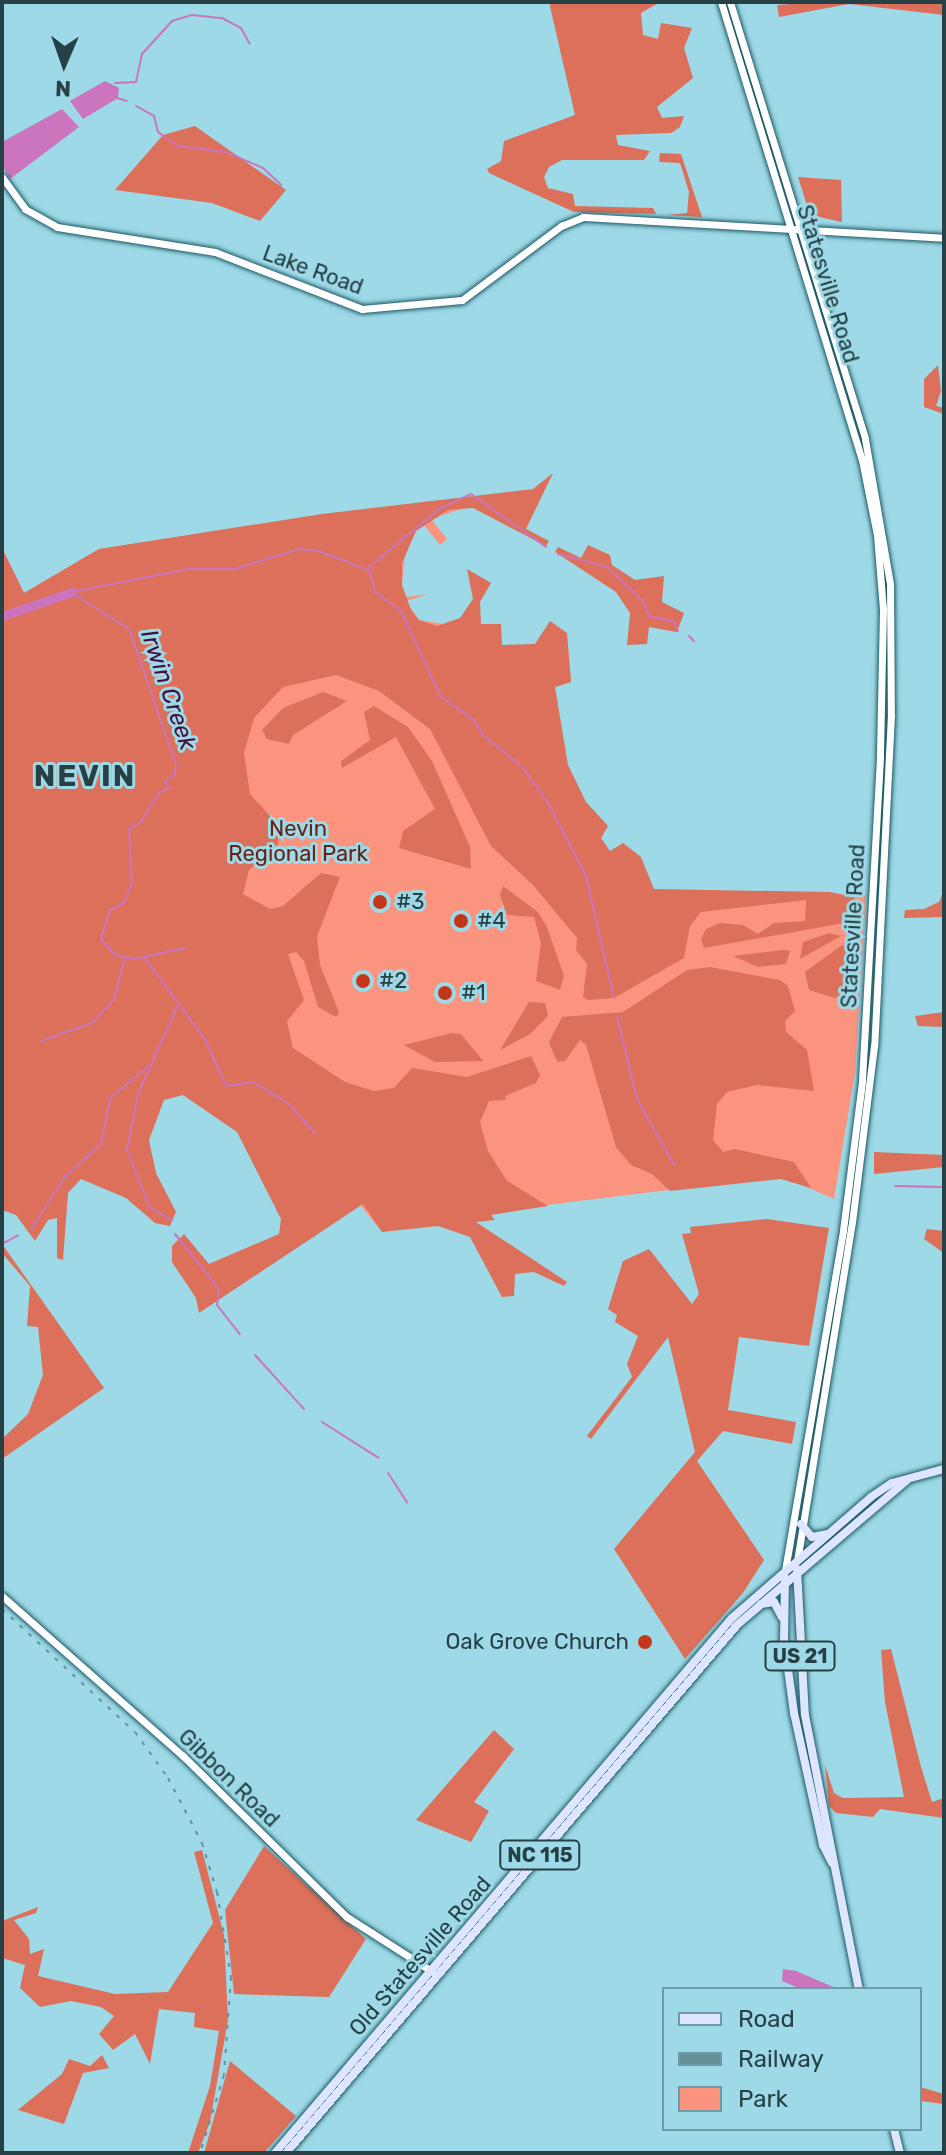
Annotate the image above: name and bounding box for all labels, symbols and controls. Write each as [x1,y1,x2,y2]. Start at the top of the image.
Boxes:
north arrow [24,24,104,104]
text: N [55,75,72,102]
street label: Statesville Road [791,202,865,366]
street label: Lake Road [259,240,367,300]
water label: Irwin Creek [134,626,202,754]
district label: NEVIN [34,758,136,794]
park label: Nevin Regional Park [228,815,368,866]
street label: Statesville Road [836,843,870,1009]
place label: #3 [396,889,425,915]
marker: #3 [371,893,389,911]
place label: #4 [477,908,506,934]
marker: #4 [452,912,470,930]
place label: #2 [379,968,407,994]
marker: #2 [354,972,372,990]
place label: #1 [461,980,486,1006]
marker: #1 [436,984,454,1002]
place label: Oak Grove Church [445,1629,629,1655]
marker: Oak Grove Church [636,1633,654,1651]
road number: US 21 [764,1640,836,1672]
street label: Gibbon Road [173,1723,285,1833]
road number: NC 115 [498,1839,582,1871]
street label: Old Statesville Road [343,1871,497,2041]
legend [662,1987,922,2131]
text: Road [738,2005,795,2033]
text: Railway [738,2045,824,2073]
text: Park [738,2085,788,2113]

